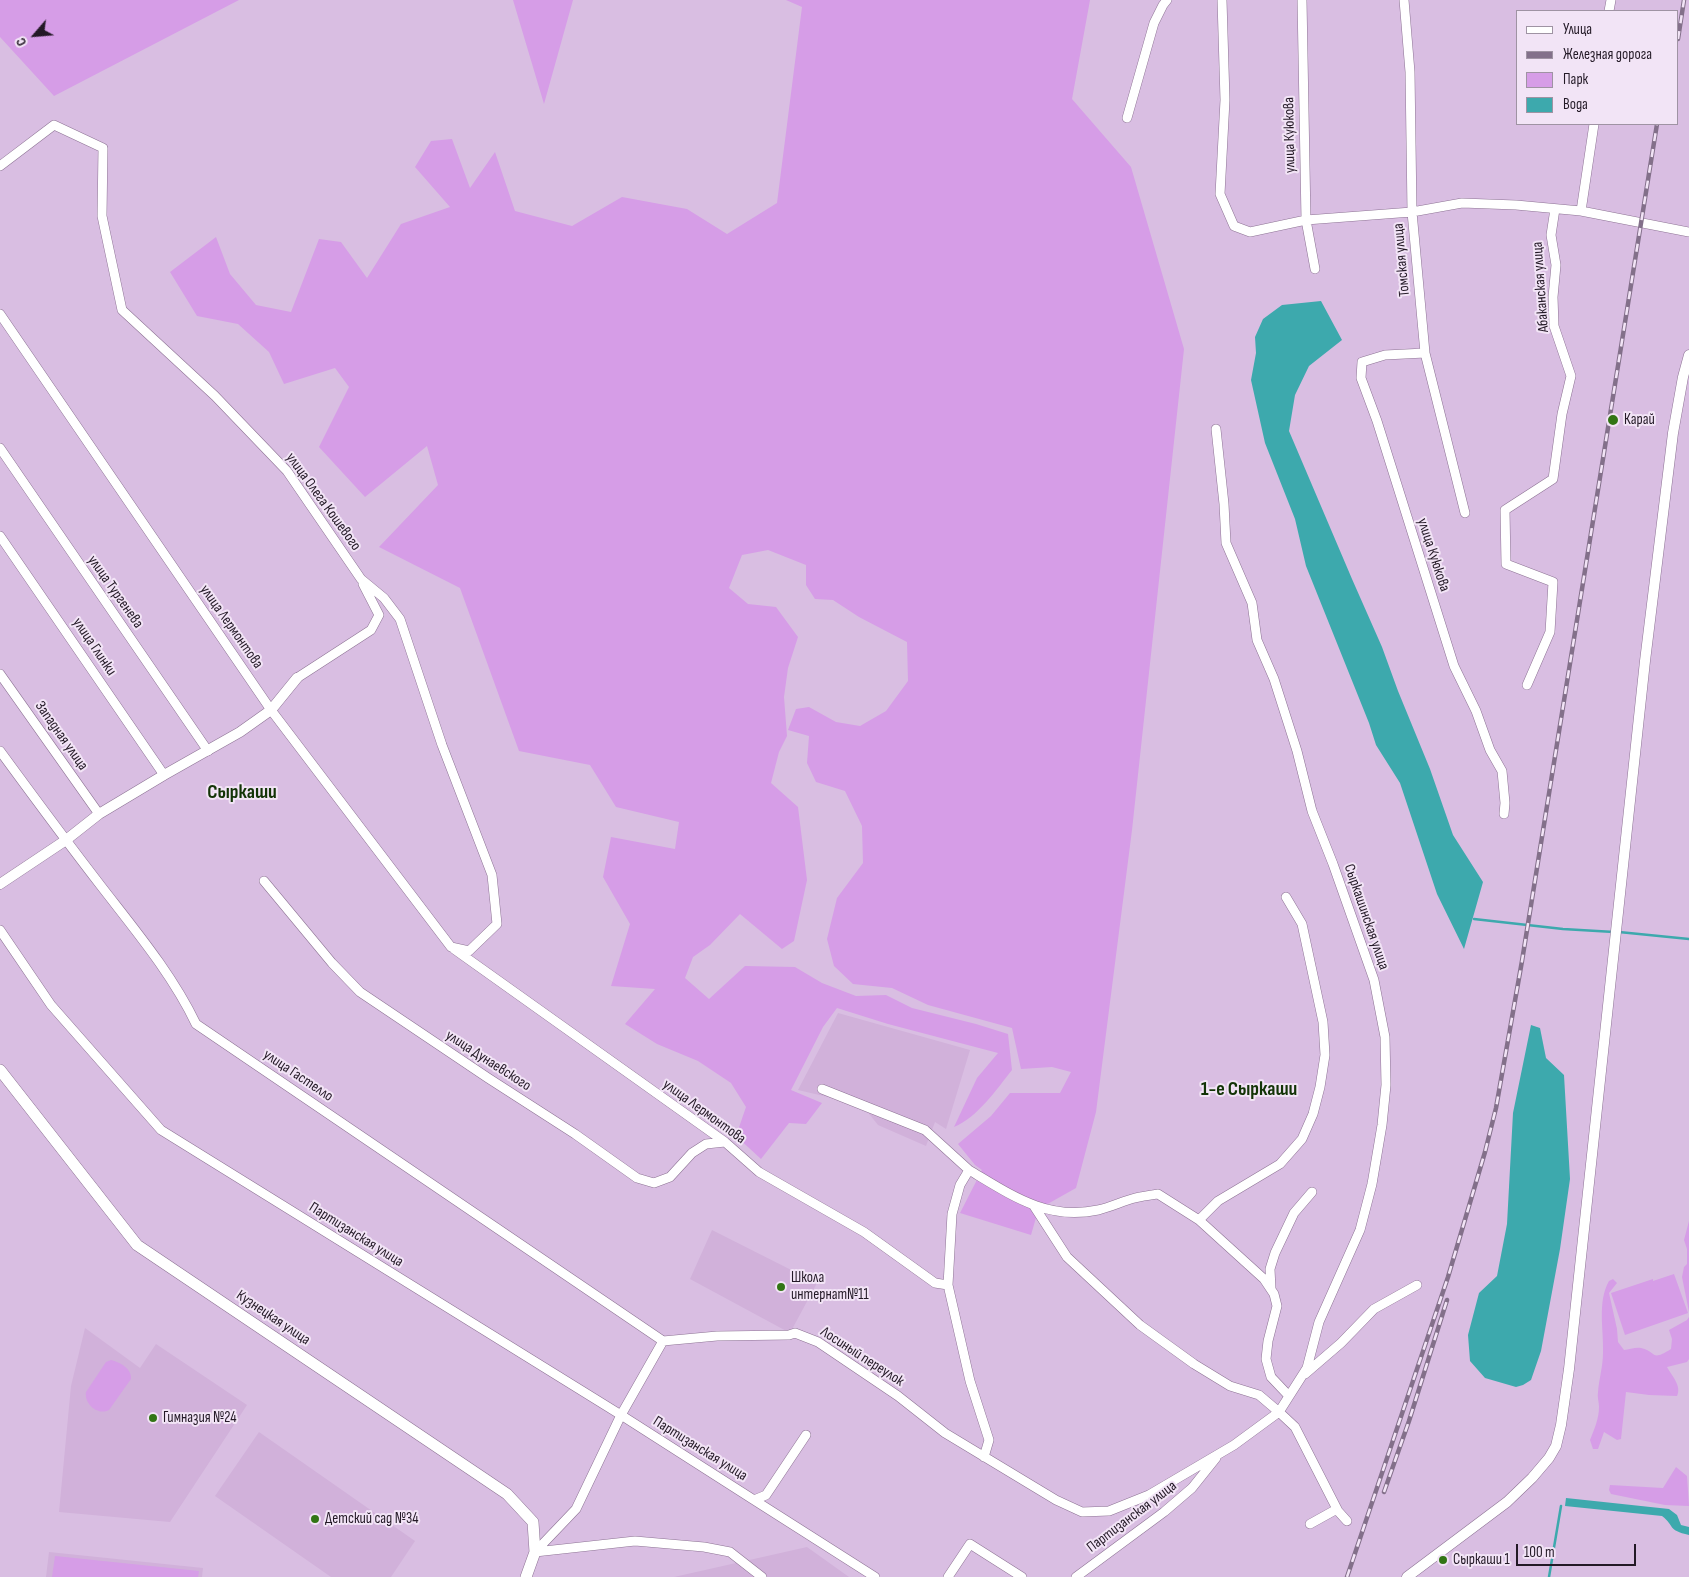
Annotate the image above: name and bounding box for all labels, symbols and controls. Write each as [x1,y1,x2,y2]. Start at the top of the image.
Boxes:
north arrow [10,10,60,60]
legend [1516,10,1679,125]
text: Улица [1563,20,1592,39]
text: С [12,35,30,49]
text: Железная дорога [1563,45,1652,64]
text: Парк [1563,70,1588,89]
text: Вода [1563,95,1588,114]
street label: улица Куюкова [1280,97,1300,173]
street label: Томская улица [1390,223,1414,297]
street label: Абаканская улица [1529,241,1553,333]
place label: Карай [1624,411,1655,429]
marker: Карай [1606,413,1620,427]
street label: улица Олега Кошевого [281,450,365,554]
street label: улица Куюкова [1413,516,1453,594]
street label: улица Тургенева [83,552,147,632]
street label: улица Лермонтова [195,582,267,672]
street label: улица Глинки [68,615,120,679]
street label: Западная улица [31,698,91,774]
district label: Сыркаши [207,781,277,805]
street label: Сыркашинская улица [1340,862,1392,972]
street label: улица Дунаевского [442,1027,534,1095]
street label: улица Гастелло [260,1046,336,1106]
street label: улица Лермонтова [659,1076,749,1148]
district label: 1-е Сыркаши [1201,1078,1297,1102]
street label: Партизанская улица [306,1199,406,1271]
place label: Школа интернат№11 [791,1269,869,1304]
marker: Школа интернат№11 [775,1281,787,1293]
street label: Кузнецкая улица [233,1287,313,1349]
street label: Лосиный переулок [817,1323,907,1391]
place label: Гимназия №24 [163,1409,237,1427]
marker: Гимназия №24 [147,1412,159,1424]
street label: Партизанская улица [650,1413,750,1485]
street label: Партизанская улица [1084,1477,1180,1557]
place label: Детский сад №34 [325,1510,418,1528]
marker: Детский сад №34 [309,1513,321,1525]
scale bar [1519,1534,1639,1566]
text: 100 m [1524,1543,1555,1562]
place label: Сыркаши 1 [1453,1551,1510,1569]
marker: Сыркаши 1 [1437,1554,1449,1566]

